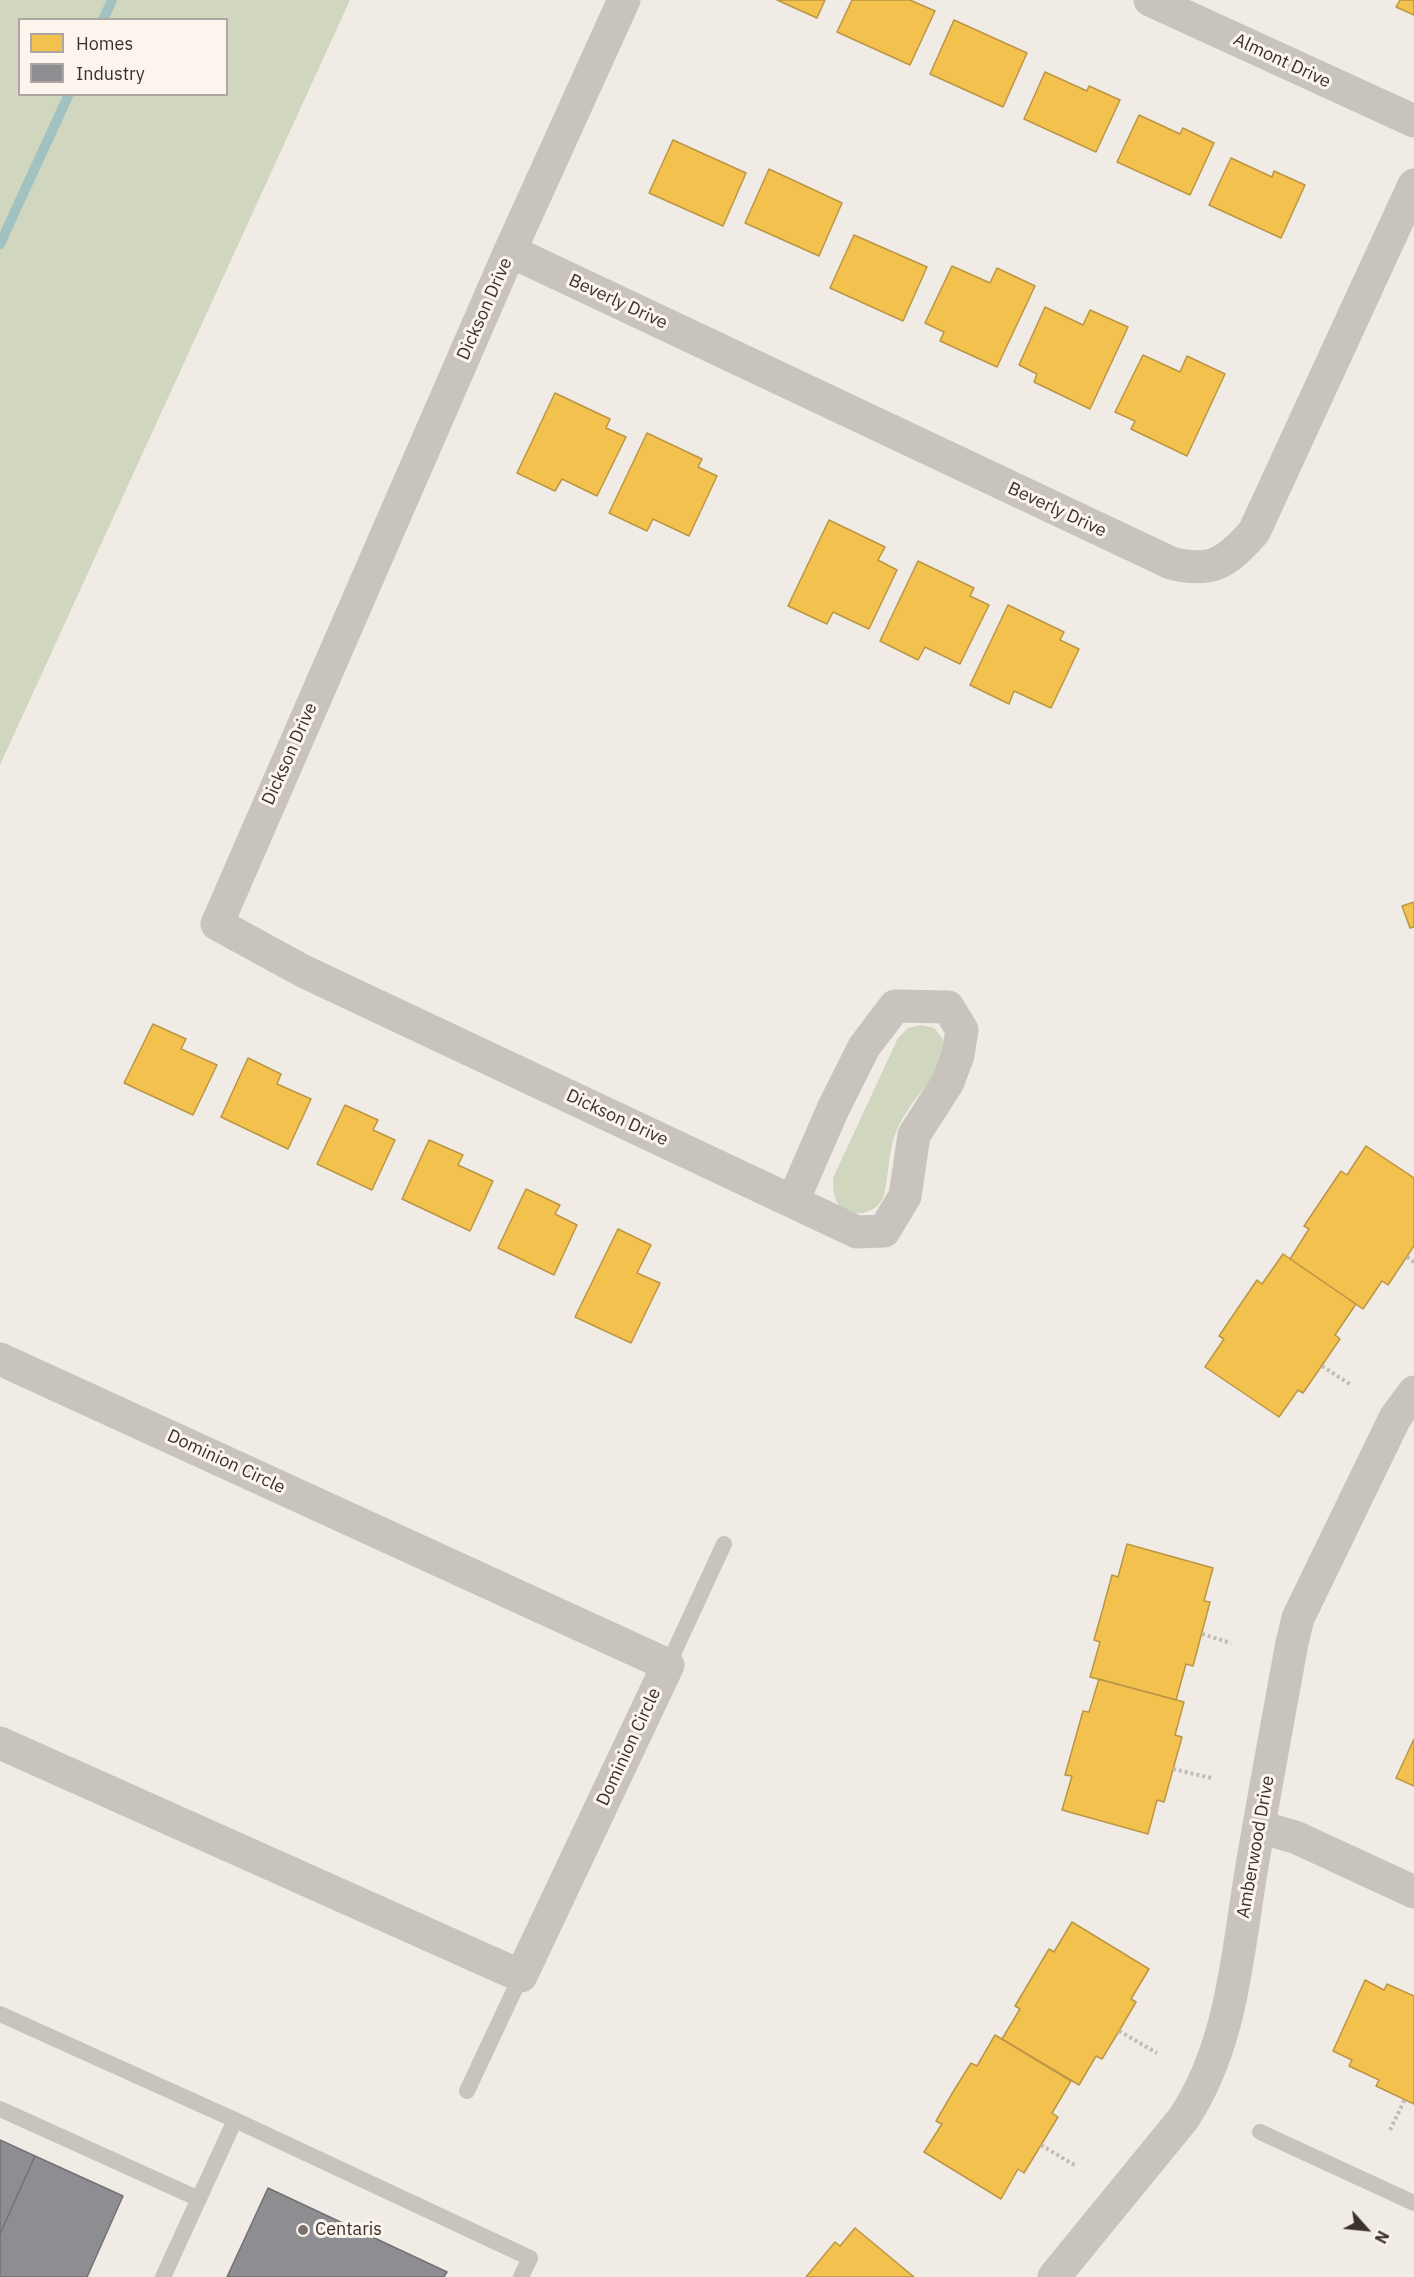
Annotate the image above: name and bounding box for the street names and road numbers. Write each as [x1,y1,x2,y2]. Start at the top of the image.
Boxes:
street label: Almont Drive [1230,29,1334,93]
street label: Dickson Drive [453,254,517,364]
street label: Beverly Drive [565,270,671,334]
street label: Beverly Drive [1004,478,1110,542]
street label: Dickson Drive [258,699,322,809]
street label: Dickson Drive [563,1085,671,1151]
street label: Dominion Circle [164,1425,288,1499]
street label: Dominion Circle [592,1685,666,1809]
street label: Amberwood Drive [1233,1774,1279,1920]

